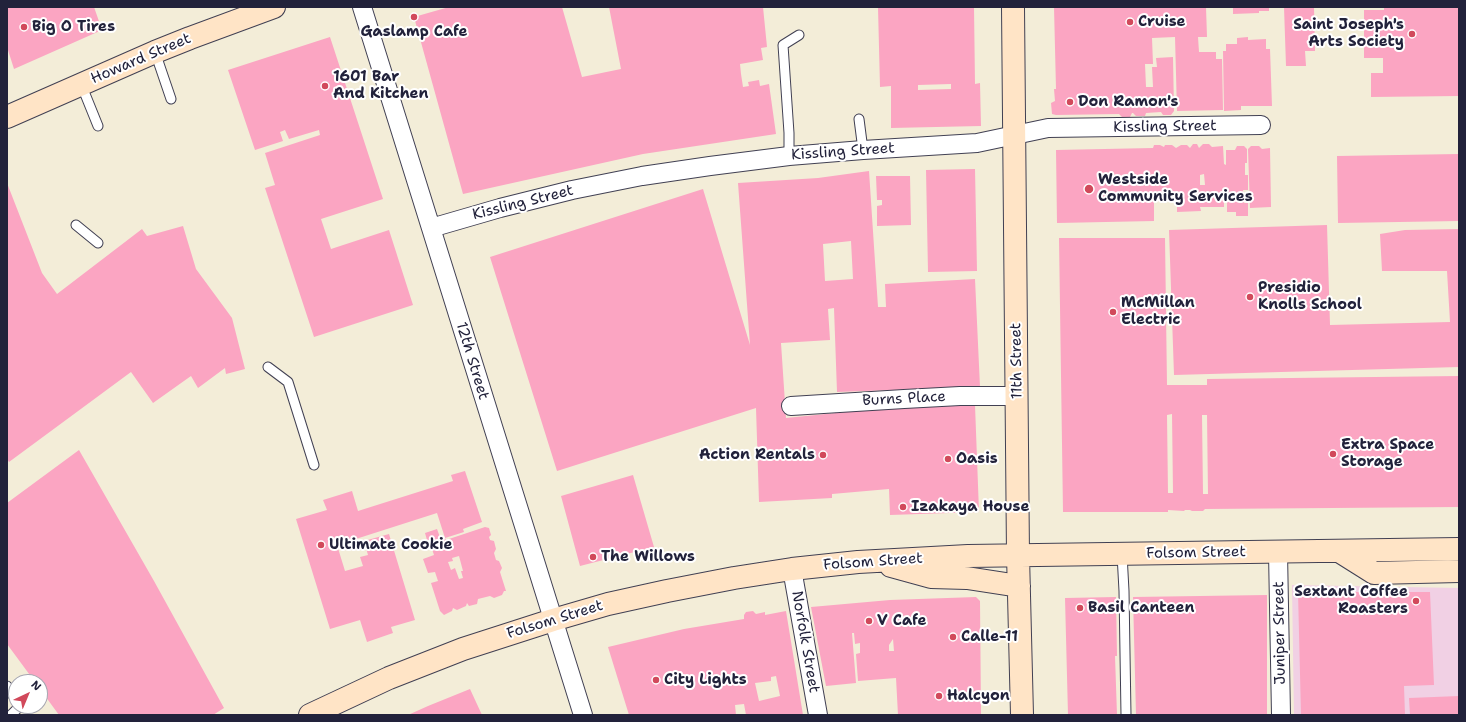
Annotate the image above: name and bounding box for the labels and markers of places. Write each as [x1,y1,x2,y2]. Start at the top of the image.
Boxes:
marker: Gaslamp Cafe [409,12,419,22]
place label: Cruise [1138,13,1186,31]
place label: Saint Joseph's Arts Society [1293,16,1404,51]
marker: Cruise [1125,17,1135,27]
place label: Big O Tires [32,18,115,36]
marker: Big O Tires [19,22,29,32]
place label: Gaslamp Cafe [360,23,468,41]
marker: Saint Joseph's Arts Society [1407,29,1417,39]
place label: 1601 Bar And Kitchen [333,68,429,103]
marker: 1601 Bar And Kitchen [320,81,330,91]
place label: Don Ramon's [1078,93,1178,111]
marker: Don Ramon's [1065,97,1075,107]
place label: Westside Community Services [1098,171,1253,206]
marker: Westside Community Services [1083,183,1095,195]
place label: Presidio Knolls School [1258,279,1362,314]
marker: Presidio Knolls School [1245,292,1255,302]
place label: McMillan Electric [1121,294,1195,329]
marker: McMillan Electric [1108,307,1118,317]
place label: Extra Space Storage [1341,436,1434,471]
place label: Action Rentals [699,446,815,464]
marker: Extra Space Storage [1328,449,1338,459]
marker: Action Rentals [818,450,828,460]
place label: Oasis [956,450,998,468]
marker: Oasis [943,454,953,464]
place label: Izakaya House [911,498,1029,516]
marker: Izakaya House [898,502,908,512]
place label: Ultimate Cookie [329,536,453,554]
marker: Ultimate Cookie [316,540,326,550]
place label: The Willows [601,548,695,566]
marker: The Willows [588,552,598,562]
place label: Sextant Coffee Roasters [1294,583,1408,618]
marker: Sextant Coffee Roasters [1411,596,1421,606]
place label: Basil Canteen [1088,599,1194,617]
marker: Basil Canteen [1075,603,1085,613]
place label: V Cafe [877,612,926,630]
marker: V Cafe [864,616,874,626]
place label: Calle-11 [961,628,1018,646]
marker: Calle-11 [948,632,958,642]
place label: City Lights [664,671,747,689]
marker: City Lights [651,675,661,685]
place label: Halcyon [947,687,1010,705]
marker: Halcyon [934,691,944,701]

